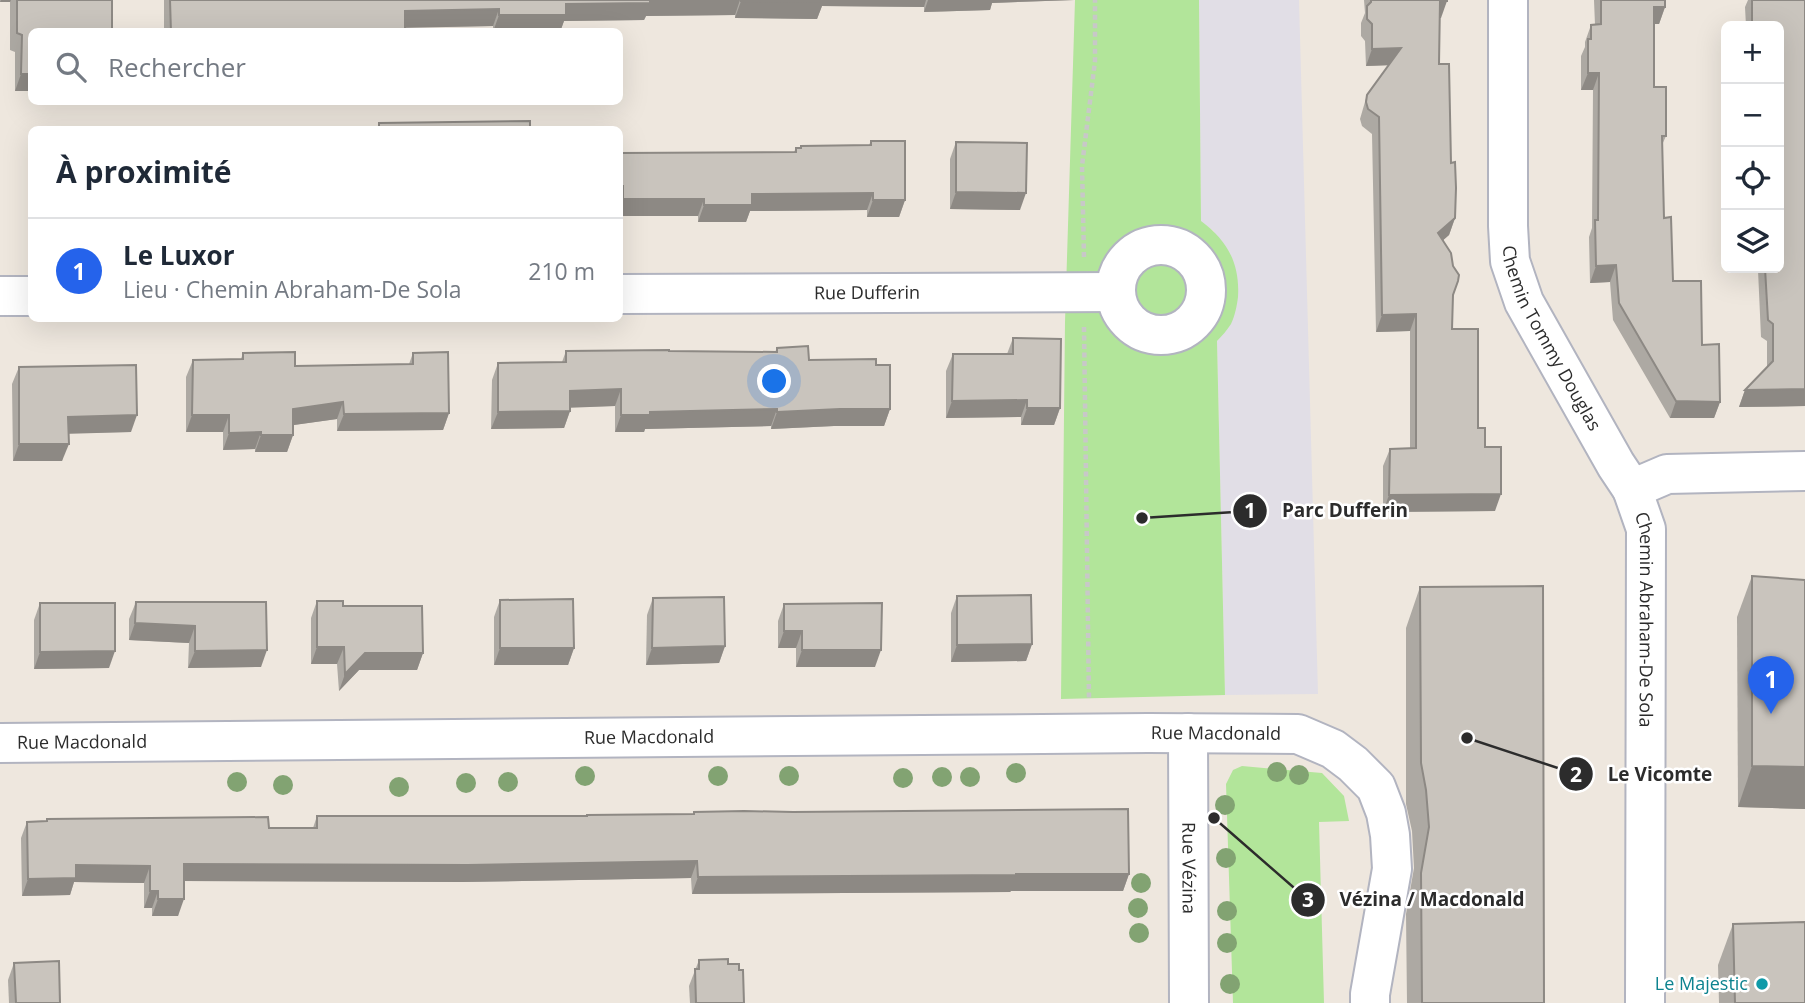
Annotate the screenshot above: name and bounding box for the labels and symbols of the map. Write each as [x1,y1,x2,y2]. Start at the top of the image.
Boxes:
street label: Chemin Tommy Douglas [1498,245,1607,435]
street label: Rue Dufferin [814,280,920,304]
your location [757,364,791,398]
callout: Parc Dufferin [1233,491,1422,531]
text: 1 [1244,496,1256,524]
text: Parc Dufferin [1282,497,1408,523]
street label: Chemin Abraham-De Sola [1630,508,1660,728]
pin: 1 [1748,656,1794,714]
street label: Rue Macdonald [1151,720,1281,745]
street label: Rue Macdonald [584,724,714,749]
street label: Rue Macdonald [17,729,147,754]
callout: Le Vicomte [1559,754,1727,794]
text: 2 [1570,760,1582,788]
text: Le Vicomte [1608,761,1712,787]
street label: Rue Vézina [1177,822,1202,914]
callout: Vézina / Macdonald [1290,880,1538,920]
text: 3 [1302,885,1314,913]
text: Vézina / Macdonald [1339,886,1525,912]
place label: Le Majestic [1655,971,1748,995]
marker: Le Majestic [1754,976,1770,992]

